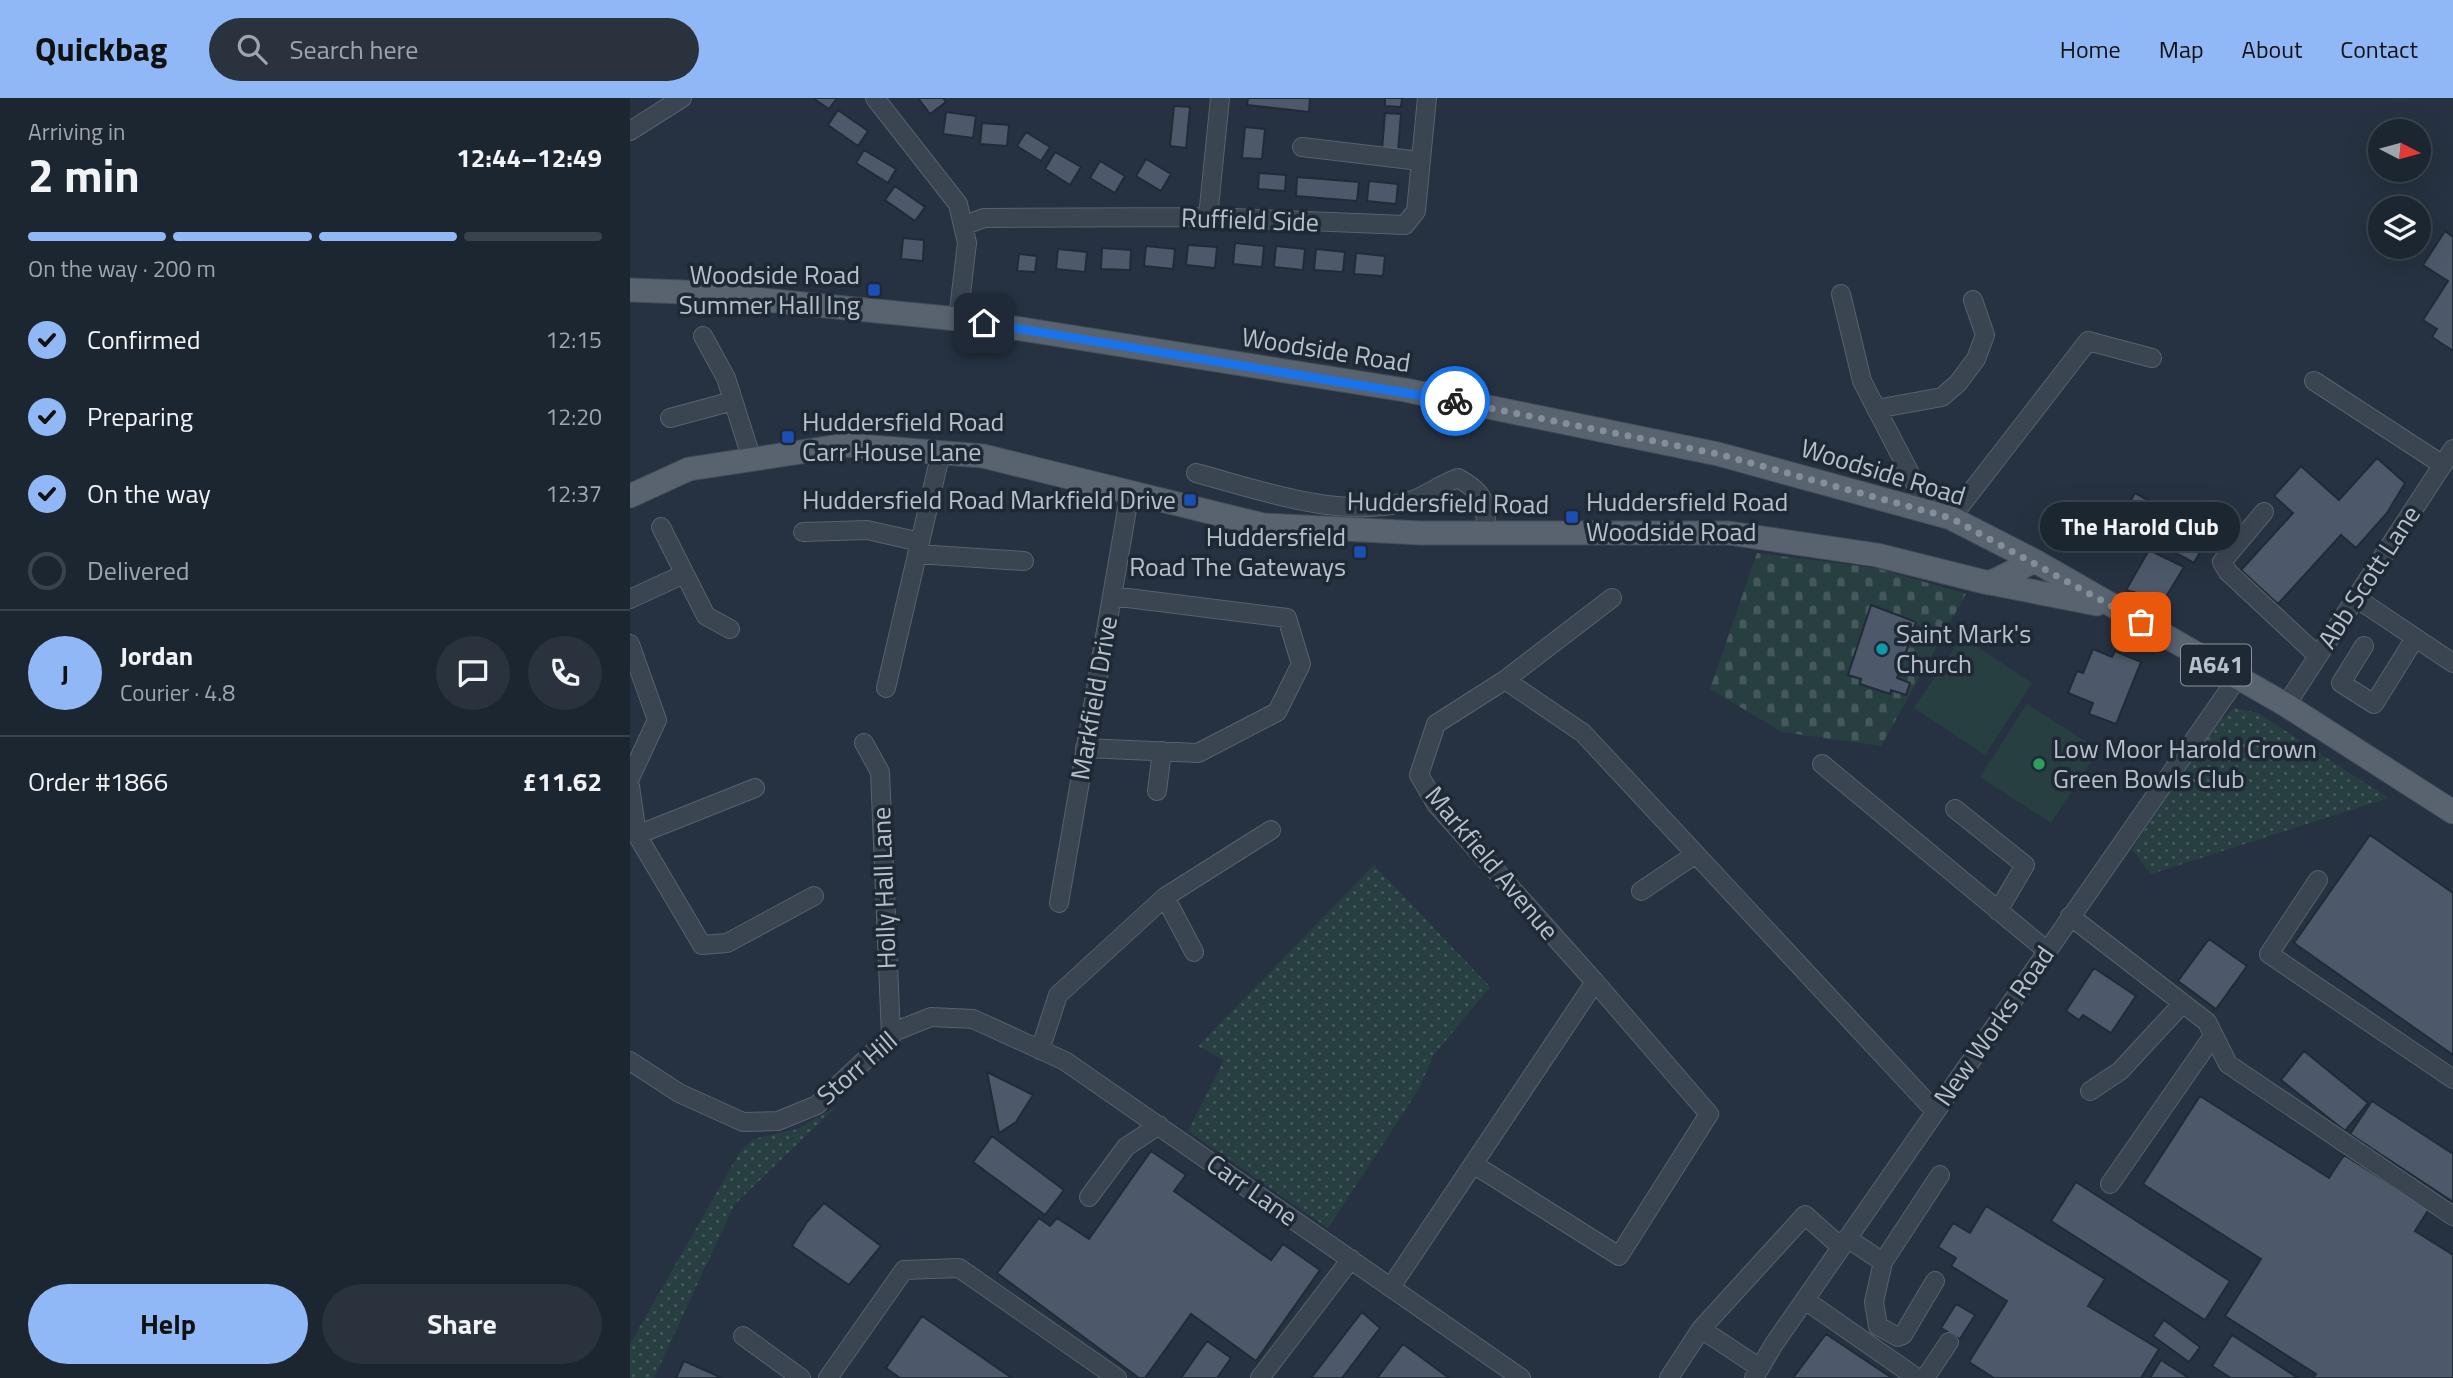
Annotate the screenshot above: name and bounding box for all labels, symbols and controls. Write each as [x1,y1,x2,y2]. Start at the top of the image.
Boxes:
search box [209,18,699,81]
text: Quickbag [35,24,167,74]
icon: search [233,30,271,68]
text: Search here [289,30,418,69]
text: Home [2060,31,2121,67]
text: Map [2159,31,2204,67]
text: About [2242,31,2302,67]
text: Contact [2340,31,2418,67]
text: Arriving in [28,114,125,149]
north arrow [2368,119,2431,182]
map controls [2368,119,2431,259]
text: 12:44–12:49 [456,138,602,177]
text: 2 min [28,140,140,210]
button: layers [2368,196,2431,259]
street label: Ruffield Side [1180,198,1320,241]
text: On the way · 200 m [28,251,216,286]
place label: Woodside Road Summer Hall Ing [679,255,860,324]
marker: Woodside Road Summer Hall Ing [866,282,882,298]
pin [954,293,1014,353]
icon: home [965,304,1003,342]
street label: Woodside Road [1239,317,1413,382]
text: Confirmed [87,320,201,359]
icon: check [28,321,66,359]
text: 12:15 [545,322,602,357]
courier [1420,366,1490,436]
icon: bike [1436,382,1474,420]
text: Preparing [87,397,193,436]
icon: check [28,398,66,436]
text: 12:20 [545,399,602,434]
place label: Huddersfield Road Carr House Lane [802,402,1004,471]
street label: Woodside Road [1796,428,1970,515]
marker: Huddersfield Road Carr House Lane [780,429,796,445]
text: On the way [87,474,211,513]
icon: check [28,475,66,513]
text: 12:37 [545,476,602,511]
place label: Huddersfield Road Markfield Drive [802,480,1176,519]
street label: Huddersfield Road [1347,481,1549,524]
place label: Huddersfield Road Woodside Road [1586,482,1788,551]
marker: Huddersfield Road Markfield Drive [1182,492,1198,508]
street label: Abb Scott Lane [2308,497,2430,656]
callout: The Harold Club [2041,503,2241,552]
marker: Huddersfield Road Woodside Road [1564,509,1580,525]
text: The Harold Club [2061,509,2219,544]
place label: Huddersfield Road The Gateways [1129,517,1346,586]
marker: Huddersfield Road The Gateways [1352,544,1368,560]
text: Delivered [87,551,190,590]
pin [2111,592,2171,652]
icon: bag [2122,603,2160,641]
street label: Markfield Drive [1060,613,1127,783]
place label: Saint Mark's Church [1896,614,2031,683]
text: Jordan [120,636,193,675]
button: chat [436,636,510,710]
button: phone [528,636,602,710]
marker: Saint Mark's Church [1874,641,1890,657]
road number: A641 [2181,644,2251,686]
text: J [61,654,69,693]
text: Courier · 4.8 [120,675,235,710]
place label: Low Moor Harold Crown Green Bowls Club [2053,729,2317,798]
marker: Low Moor Harold Crown Green Bowls Club [2031,756,2047,772]
text: Order #1866 [28,762,168,801]
text: £11.62 [523,762,602,801]
street label: Markfield Avenue [1416,777,1569,948]
street label: Holly Hall Lane [861,806,906,970]
street label: New Works Road [1924,938,2063,1114]
street label: Storr Hill [808,1022,906,1114]
street label: Carr Lane [1199,1144,1306,1235]
button: Help [28,1284,308,1364]
button: Share [322,1284,602,1364]

